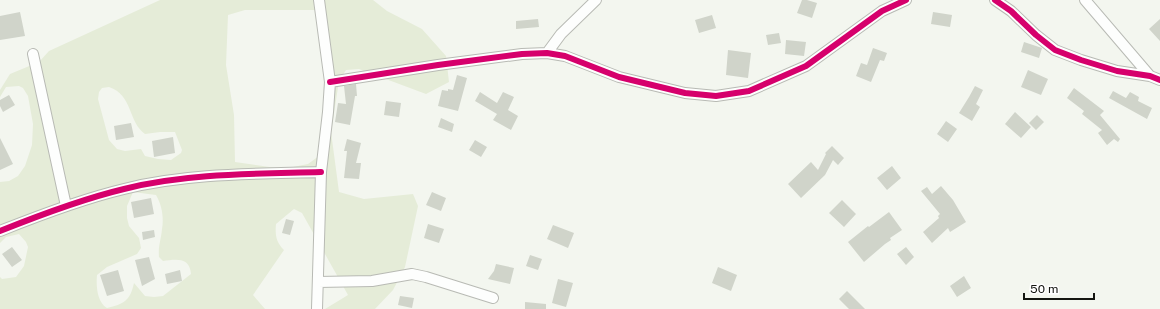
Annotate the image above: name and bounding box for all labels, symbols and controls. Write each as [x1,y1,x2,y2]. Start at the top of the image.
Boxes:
scale bar [1024,275,1094,301]
text: 50 m [1030,282,1058,296]

